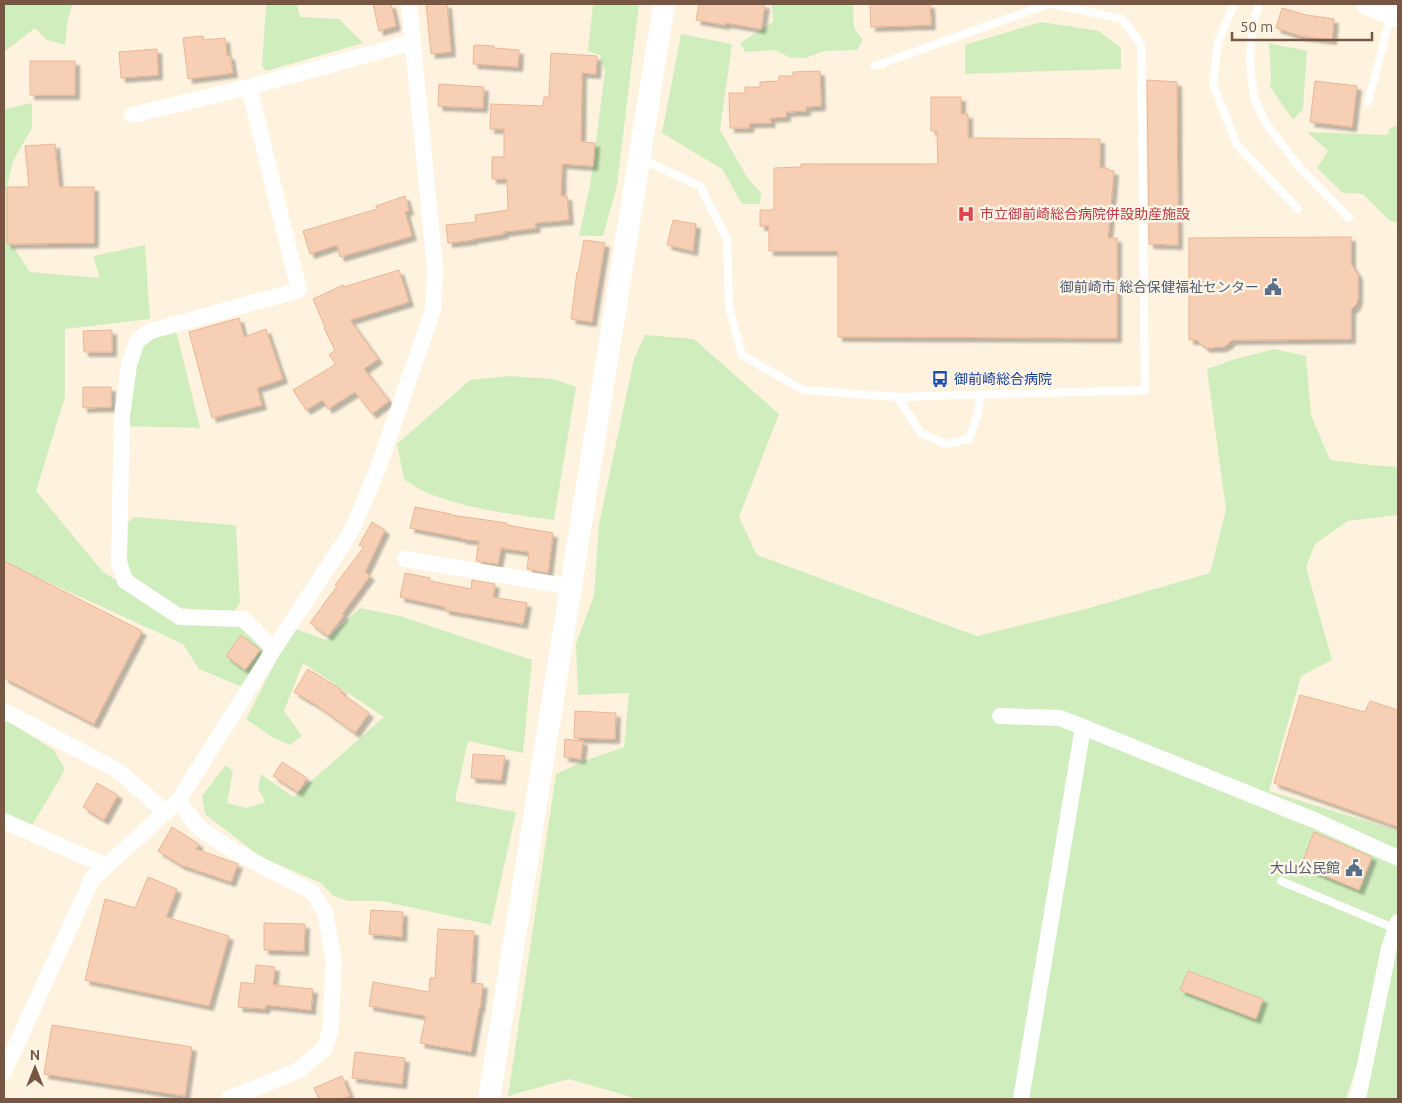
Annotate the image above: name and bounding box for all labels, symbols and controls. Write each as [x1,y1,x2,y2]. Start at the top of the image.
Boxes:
scale bar [1232,10,1372,42]
text: 50 m [1240,18,1273,35]
hospital icon: 市立御前崎総合病院併設助産施設 [956,204,976,224]
place label: 市立御前崎総合病院併設助産施設 [980,206,1190,222]
public building icon: 御前崎市 総合保健福祉センター [1263,277,1283,297]
place label: 御前崎市 総合保健福祉センター [1060,279,1259,295]
bus stop icon: 御前崎総合病院 [930,369,950,389]
place label: 御前崎総合病院 [954,371,1052,387]
public building icon: 大山公民館 [1344,858,1364,878]
place label: 大山公民館 [1270,860,1340,876]
north arrow [10,1043,60,1093]
text: N [30,1047,40,1063]

